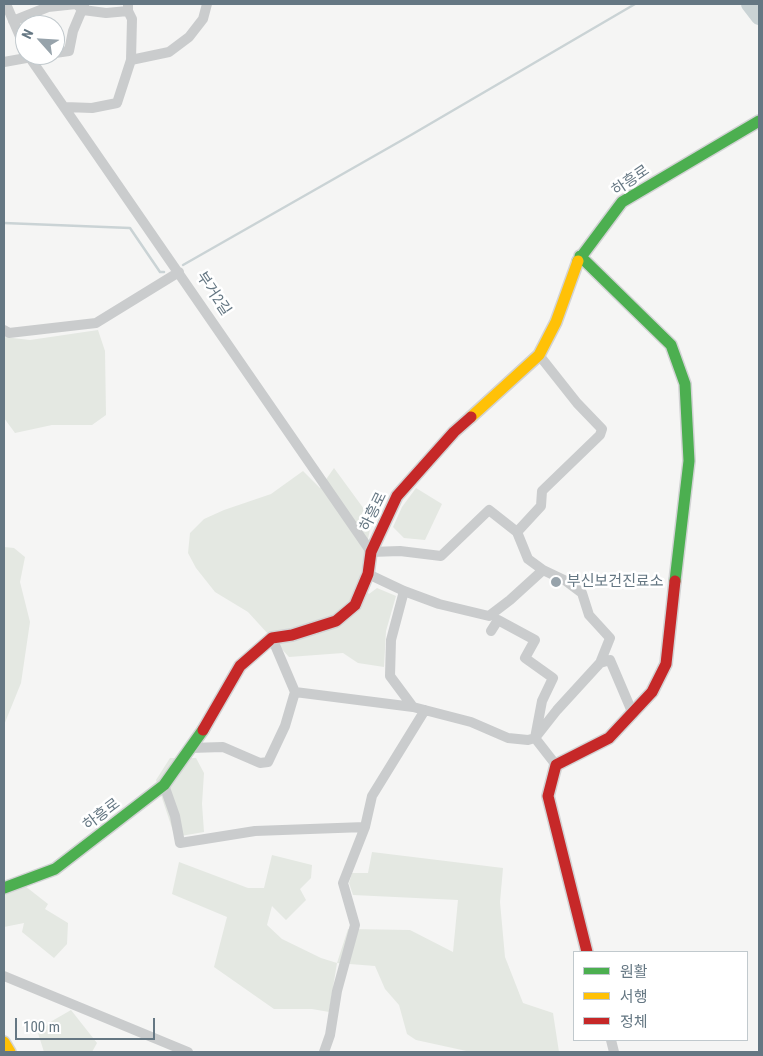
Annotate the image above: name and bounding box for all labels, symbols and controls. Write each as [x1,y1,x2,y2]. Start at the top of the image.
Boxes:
north arrow [15,15,65,65]
text: N [18,27,36,41]
street label: 하흥로 [609,162,653,200]
street label: 부거2길 [192,269,234,319]
street label: 하흥로 [357,489,391,535]
place label: 부신보건진료소 [567,573,664,591]
marker: 부신보건진료소 [549,575,563,589]
street label: 하흥로 [80,795,124,835]
legend [573,951,748,1041]
text: 원활 [620,963,648,981]
text: 서행 [620,988,648,1006]
scale bar [18,1008,158,1040]
text: 정체 [620,1013,648,1031]
text: 100 m [23,1018,60,1036]

